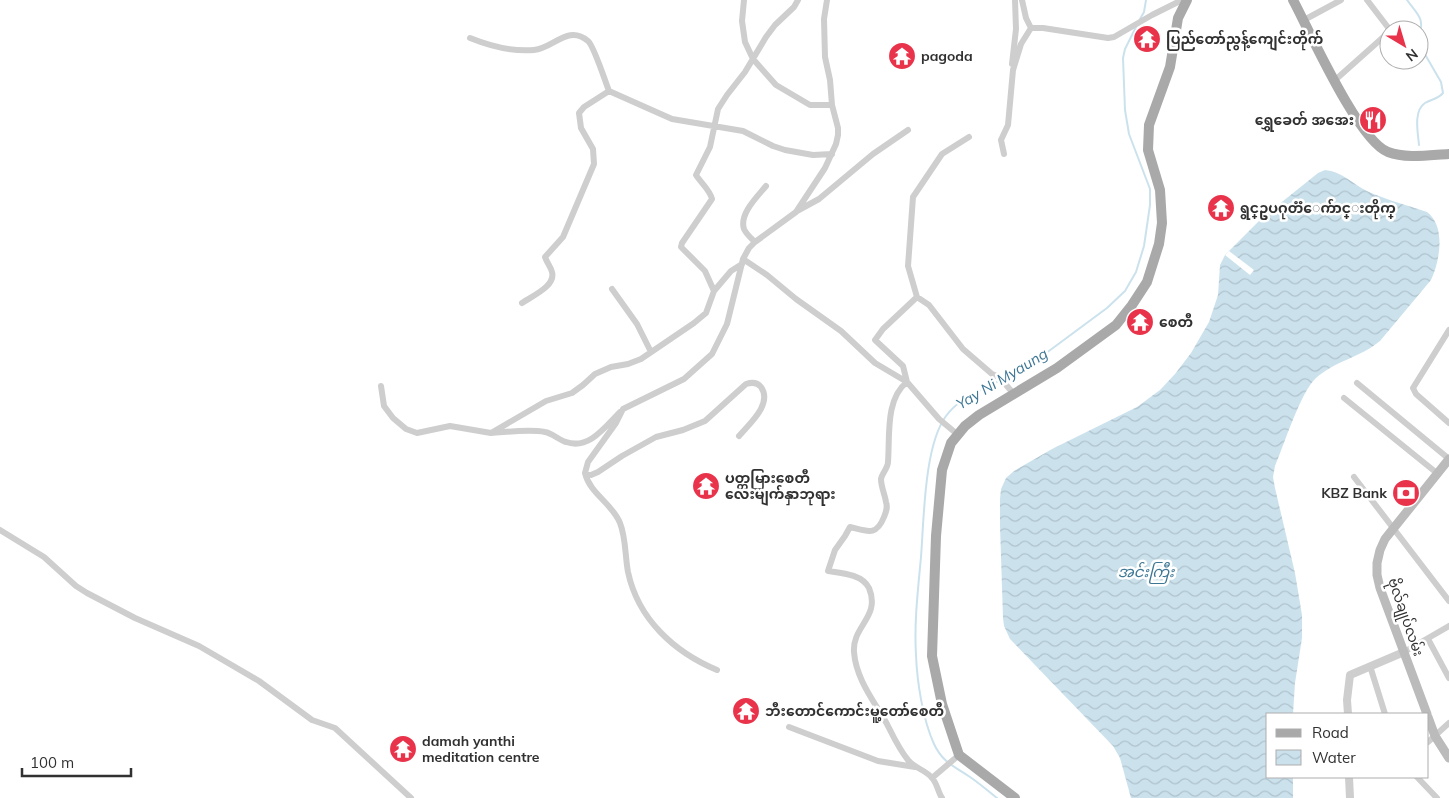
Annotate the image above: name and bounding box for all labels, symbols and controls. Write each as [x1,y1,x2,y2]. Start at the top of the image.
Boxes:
north arrow [1379,20,1429,70]
temple icon: ပြည်‌‌တော်ညွန့်ကျေင်းတိုက် [1132,24,1162,54]
place label: ပြည်‌‌တော်ညွန့်ကျေင်းတိုက် [1166,29,1323,51]
temple icon: pagoda [887,41,917,71]
text: N [1402,45,1422,66]
place label: pagoda [921,47,973,65]
restaurant icon: ရွှေခေတ် အအေး [1358,105,1388,135]
place label: ရွှေခေတ် အအေး [1255,110,1354,132]
temple icon: ရွင္ဥပဂုတၱေက်ာင္းတိုက္ [1206,193,1236,223]
place label: ရွင္ဥပဂုတၱေက်ာင္းတိုက္ [1240,198,1396,220]
temple icon: စေတီ [1125,307,1155,337]
place label: စေတီ [1159,312,1193,331]
water label: Yay Ni Myaung [952,344,1051,413]
place label: ပတ္တမြား‌စေတီ‌ လေးမျက်နှာဘုရား [725,468,836,506]
temple icon: ပတ္တမြား‌စေတီ‌ လေးမျက်နှာဘုရား [691,471,721,501]
bank icon: KBZ Bank [1391,478,1421,508]
place label: KBZ Bank [1321,484,1387,502]
water label: အင်းကြီး [1118,561,1175,584]
street label: ဗိုလ်‌ချုပ်‌လမ်း [1381,575,1429,659]
temple icon: ဘီးတောင်ကောင်းမူ့တော်စေတီ [731,696,761,726]
place label: ဘီးတောင်ကောင်းမူ့တော်စေတီ [765,701,944,723]
legend [1266,713,1429,778]
text: Road [1312,723,1349,742]
place label: damah yanthi meditation centre [422,732,540,766]
temple icon: damah yanthi meditation centre [388,734,418,764]
scale bar [22,746,131,778]
text: Water [1312,748,1356,767]
text: 100 m [30,753,74,772]

